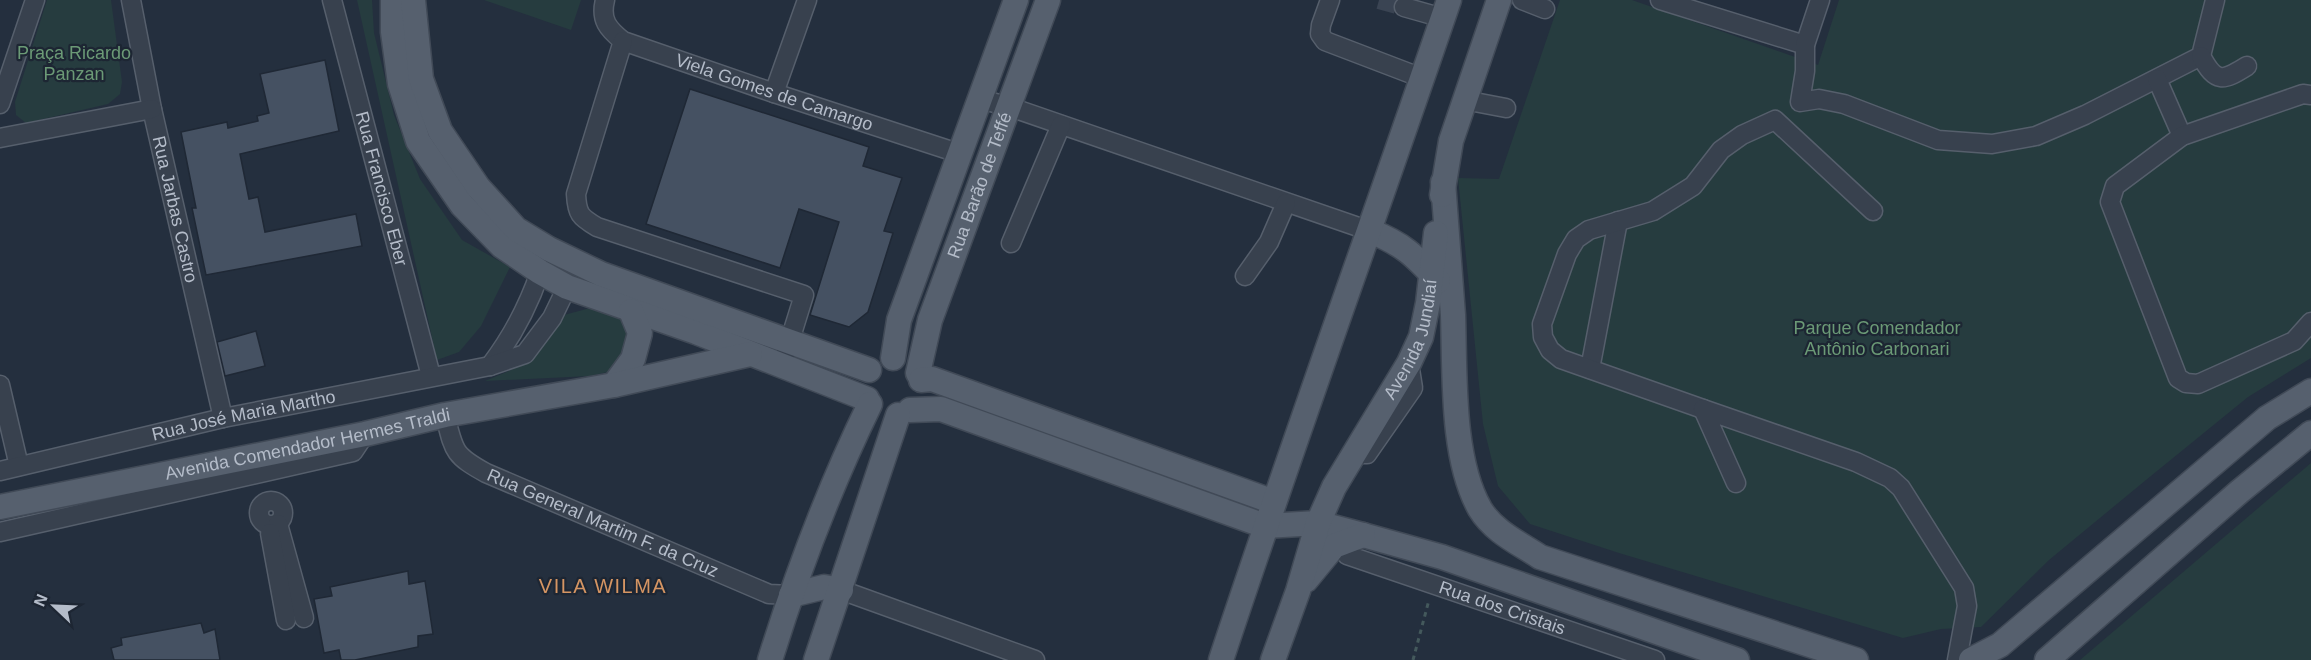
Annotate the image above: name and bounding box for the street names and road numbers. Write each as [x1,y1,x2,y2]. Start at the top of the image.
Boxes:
street label: Viela Gomes de Camargo [673,50,875,135]
street label: Rua Francisco Eber [352,109,412,268]
street label: Rua Barão de Teffé [944,109,1016,261]
street label: Rua Jarbas Castro [149,134,202,285]
street label: Avenida Jundiaí [1379,278,1441,403]
street label: Rua José Maria Martho [150,386,337,445]
street label: Avenida Comendador Hermes Traldi [163,404,452,484]
street label: Rua General Martim F. da Cruz [484,465,721,581]
street label: Rua dos Cristais [1436,577,1568,639]

